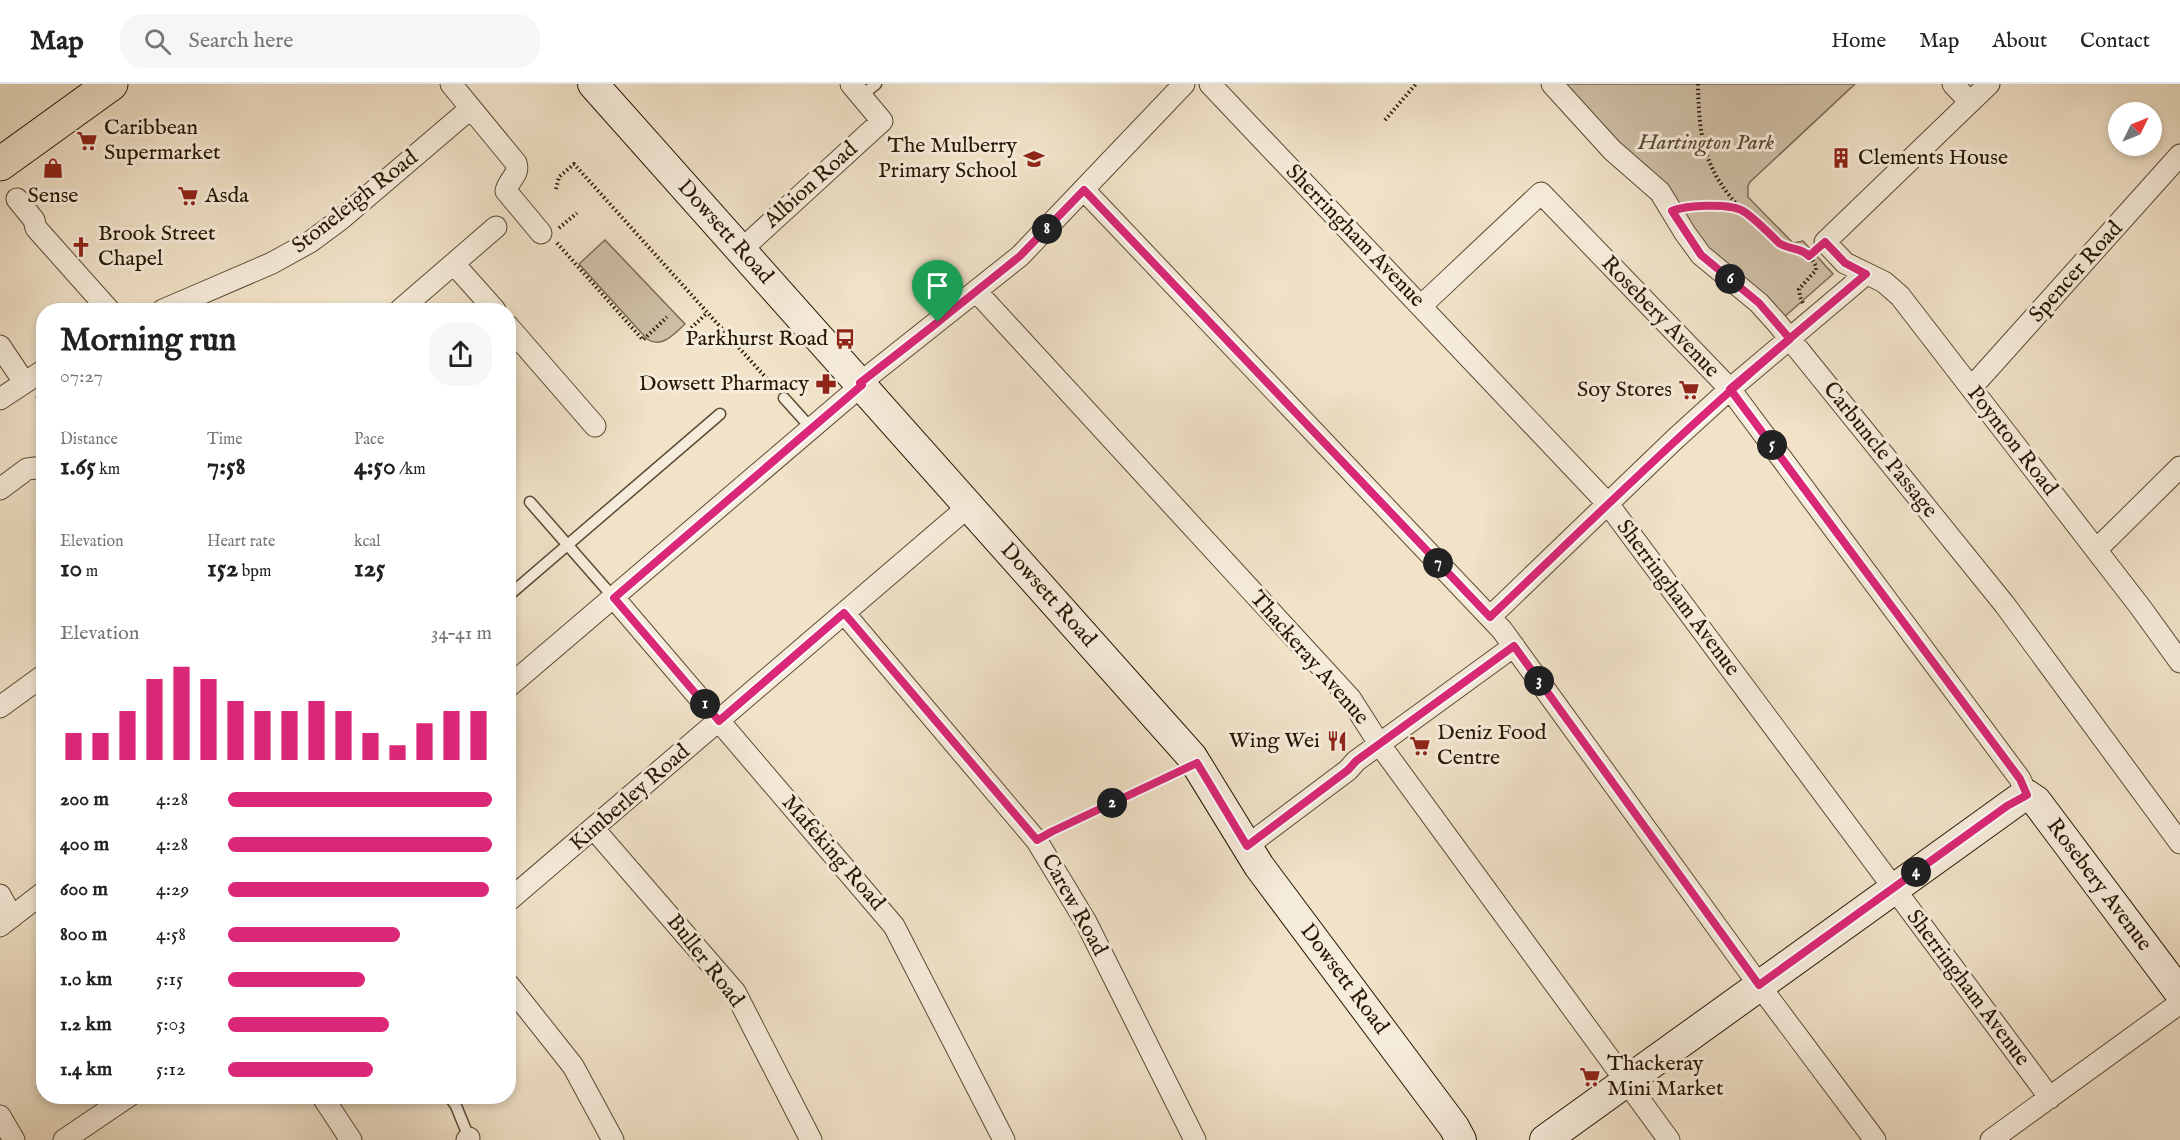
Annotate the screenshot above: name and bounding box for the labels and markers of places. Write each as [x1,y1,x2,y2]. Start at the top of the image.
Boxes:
place label: Caribbean Supermarket [104,114,221,167]
supermarket icon: Caribbean Supermarket [75,129,99,153]
place label: The Mulberry Primary School [878,132,1017,185]
place label: Clements House [1858,144,2008,172]
building icon: Clements House [1829,146,1853,170]
school or university icon: The Mulberry Primary School [1022,147,1046,171]
shop icon: Sense [41,156,65,180]
place label: Sense [28,182,78,210]
place label: Asda [204,182,249,210]
supermarket icon: Asda [176,184,200,208]
pin: 8 [1032,214,1062,244]
place label: Brook Street Chapel [98,220,216,273]
church icon: Brook Street Chapel [69,235,93,259]
pin [912,260,963,322]
pin: 6 [1715,264,1745,294]
place label: Parkhurst Road [685,325,828,353]
bus stop icon: Parkhurst Road [833,327,857,351]
place label: Dowsett Pharmacy [639,370,809,398]
pharmacy icon: Dowsett Pharmacy [814,372,838,396]
place label: Soy Stores [1577,376,1672,404]
supermarket icon: Soy Stores [1677,378,1701,402]
pin: 5 [1757,430,1787,460]
pin: 7 [1423,548,1453,578]
pin: 3 [1524,666,1554,696]
pin: 1 [690,689,720,719]
place label: Deniz Food Centre [1437,719,1547,772]
place label: Wing Wei [1229,727,1320,755]
restaurant icon: Wing Wei [1325,729,1349,753]
supermarket icon: Deniz Food Centre [1408,734,1432,758]
pin: 2 [1097,788,1127,818]
pin: 4 [1901,857,1931,887]
place label: Thackeray Mini Market [1607,1050,1724,1103]
supermarket icon: Thackeray Mini Market [1578,1065,1602,1089]

